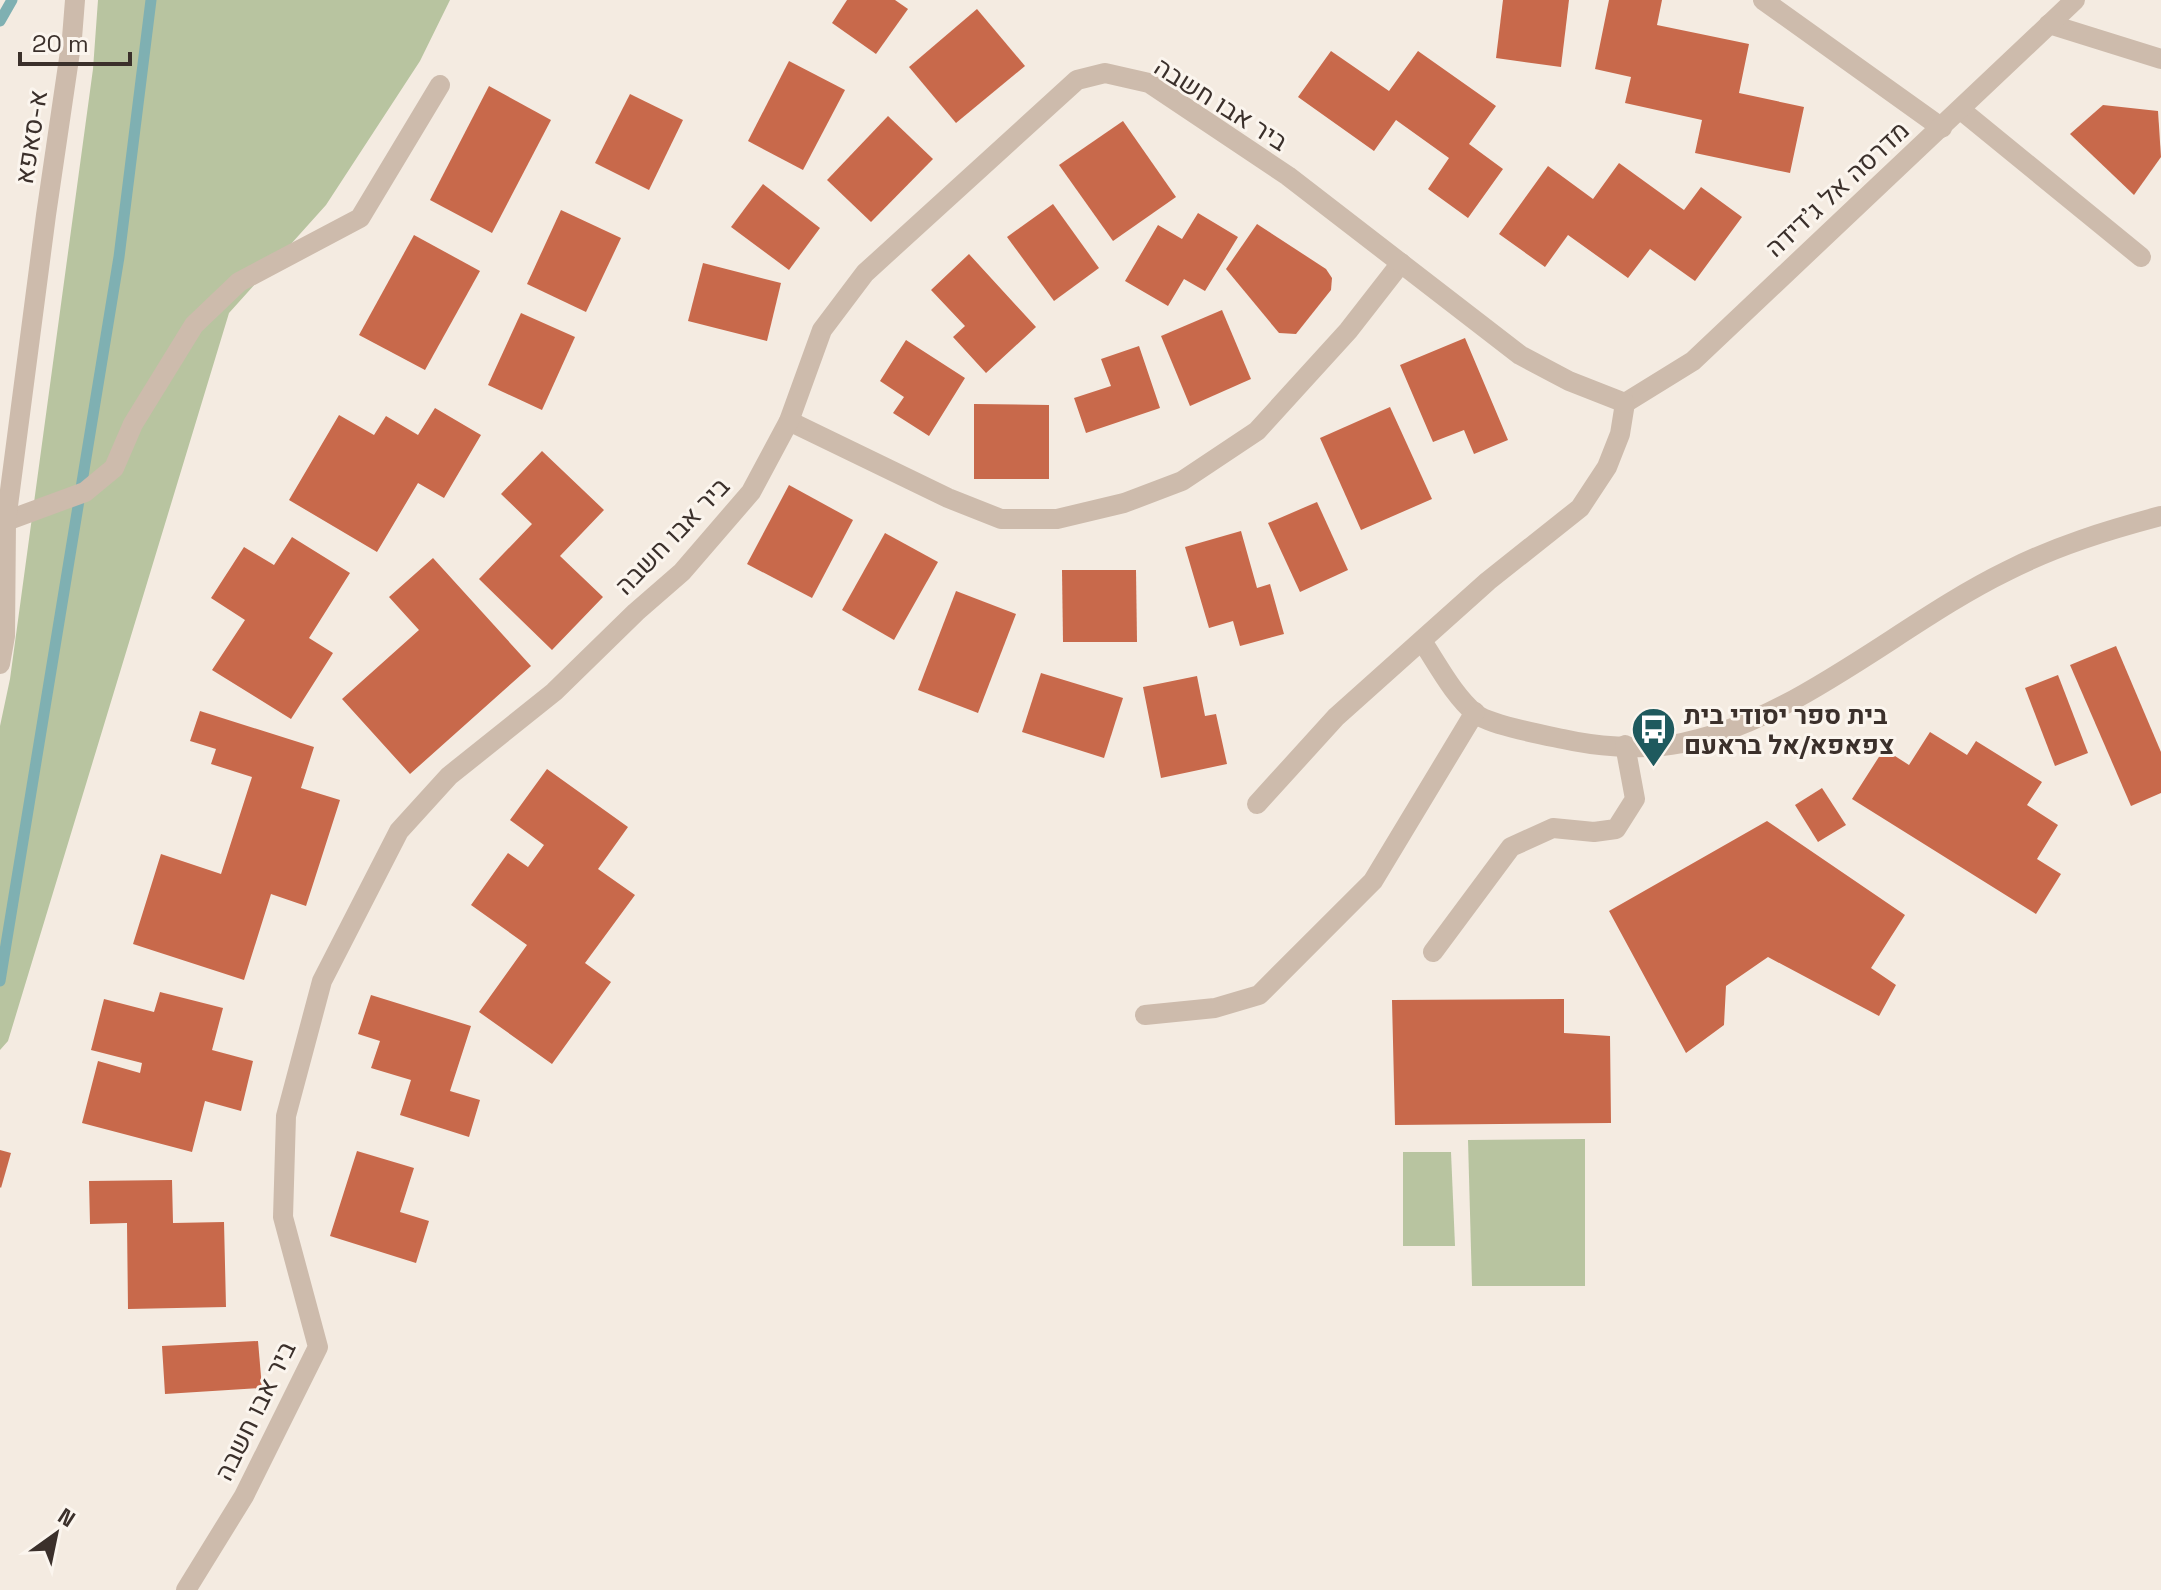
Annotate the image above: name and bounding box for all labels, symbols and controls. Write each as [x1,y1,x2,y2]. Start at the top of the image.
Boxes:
scale bar [20,16,130,66]
text: 20 m [32,28,89,59]
street label: ביר אבו חשבה [1148,50,1294,159]
street label: א-סאפא [7,88,55,186]
street label: מדרסה אל ג'דידה [1758,114,1916,264]
street label: ביר אבו חשבה [607,470,737,602]
place label: בית ספר יסודי בית צפאפא/אל בראעם [1684,698,1894,762]
bus stop icon: בית ספר יסודי בית צפאפא/אל בראעם [1629,706,1677,769]
street label: ביר אבו חשבה [207,1335,304,1486]
north arrow [16,1494,96,1574]
text: N [53,1501,81,1533]

